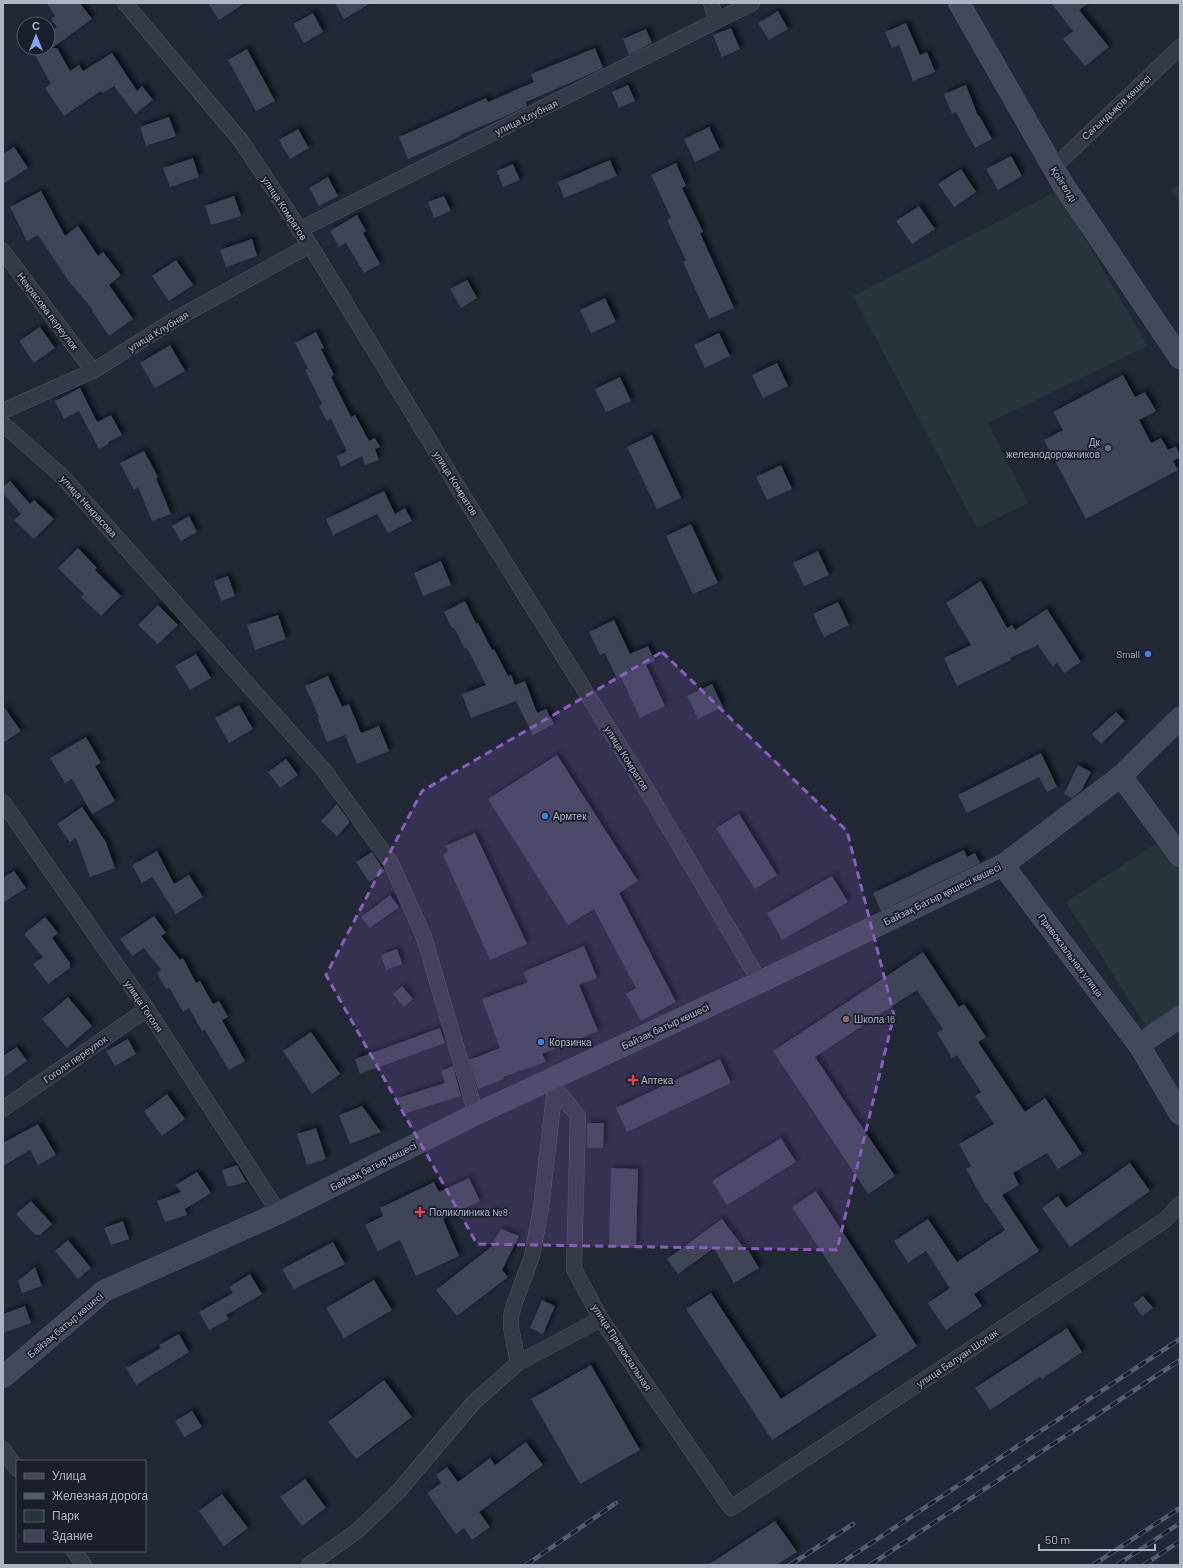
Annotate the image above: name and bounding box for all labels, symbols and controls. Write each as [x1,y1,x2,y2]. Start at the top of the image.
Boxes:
north arrow [16,16,56,56]
text: С [32,19,40,32]
street label: Сағындықов көшесі [1079,72,1153,142]
street label: улица Клубная [493,97,559,137]
street label: Қойгелді [1048,164,1080,204]
street label: улица Комратов [260,174,310,242]
street label: Некрасова переулок [15,270,82,353]
street label: улица Клубная [126,308,190,354]
place label: Дк железнодорожников [1006,436,1101,460]
marker: Дк железнодорожников [1103,443,1113,453]
street label: улица Комратов [431,448,481,518]
street label: улица Некрасова [58,473,120,540]
place label: Small [1116,648,1140,660]
marker: Small [1143,649,1153,659]
street label: улица Комратов [602,723,652,793]
place label: Армтек [553,810,587,822]
marker: Армтек [540,811,550,821]
street label: Байзақ Батыр қөшесі көшесі [881,860,1003,928]
street label: Привокзальная улица [1036,911,1106,999]
street label: улица Гоголя [122,978,166,1034]
street label: Байзақ батыр көшесі [619,1000,711,1052]
place label: Школа 16 [854,1013,895,1025]
marker: Школа 16 [841,1014,851,1024]
street label: Гоголя переулок [41,1032,110,1085]
place label: Корзинка [549,1036,592,1048]
marker: Корзинка [536,1037,546,1047]
place label: Аптека [641,1074,674,1086]
marker: Аптека [628,1075,638,1085]
street label: Байзақ батыр көшесі [328,1139,418,1193]
marker: Поликлиника №8 [414,1206,426,1218]
place label: Поликлиника №8 [429,1206,508,1218]
street label: Байзақ батыр көшесі [25,1290,105,1360]
street label: улица Привокзальная [590,1301,654,1393]
street label: улица Балуан Шолак [914,1326,1001,1390]
legend [16,1460,146,1552]
text: Улица [52,1468,86,1483]
text: Железная дорога [52,1488,148,1503]
text: Парк [52,1508,80,1523]
scale bar [1039,1526,1155,1552]
text: Здание [52,1528,93,1543]
text: 50 m [1045,1532,1070,1546]

